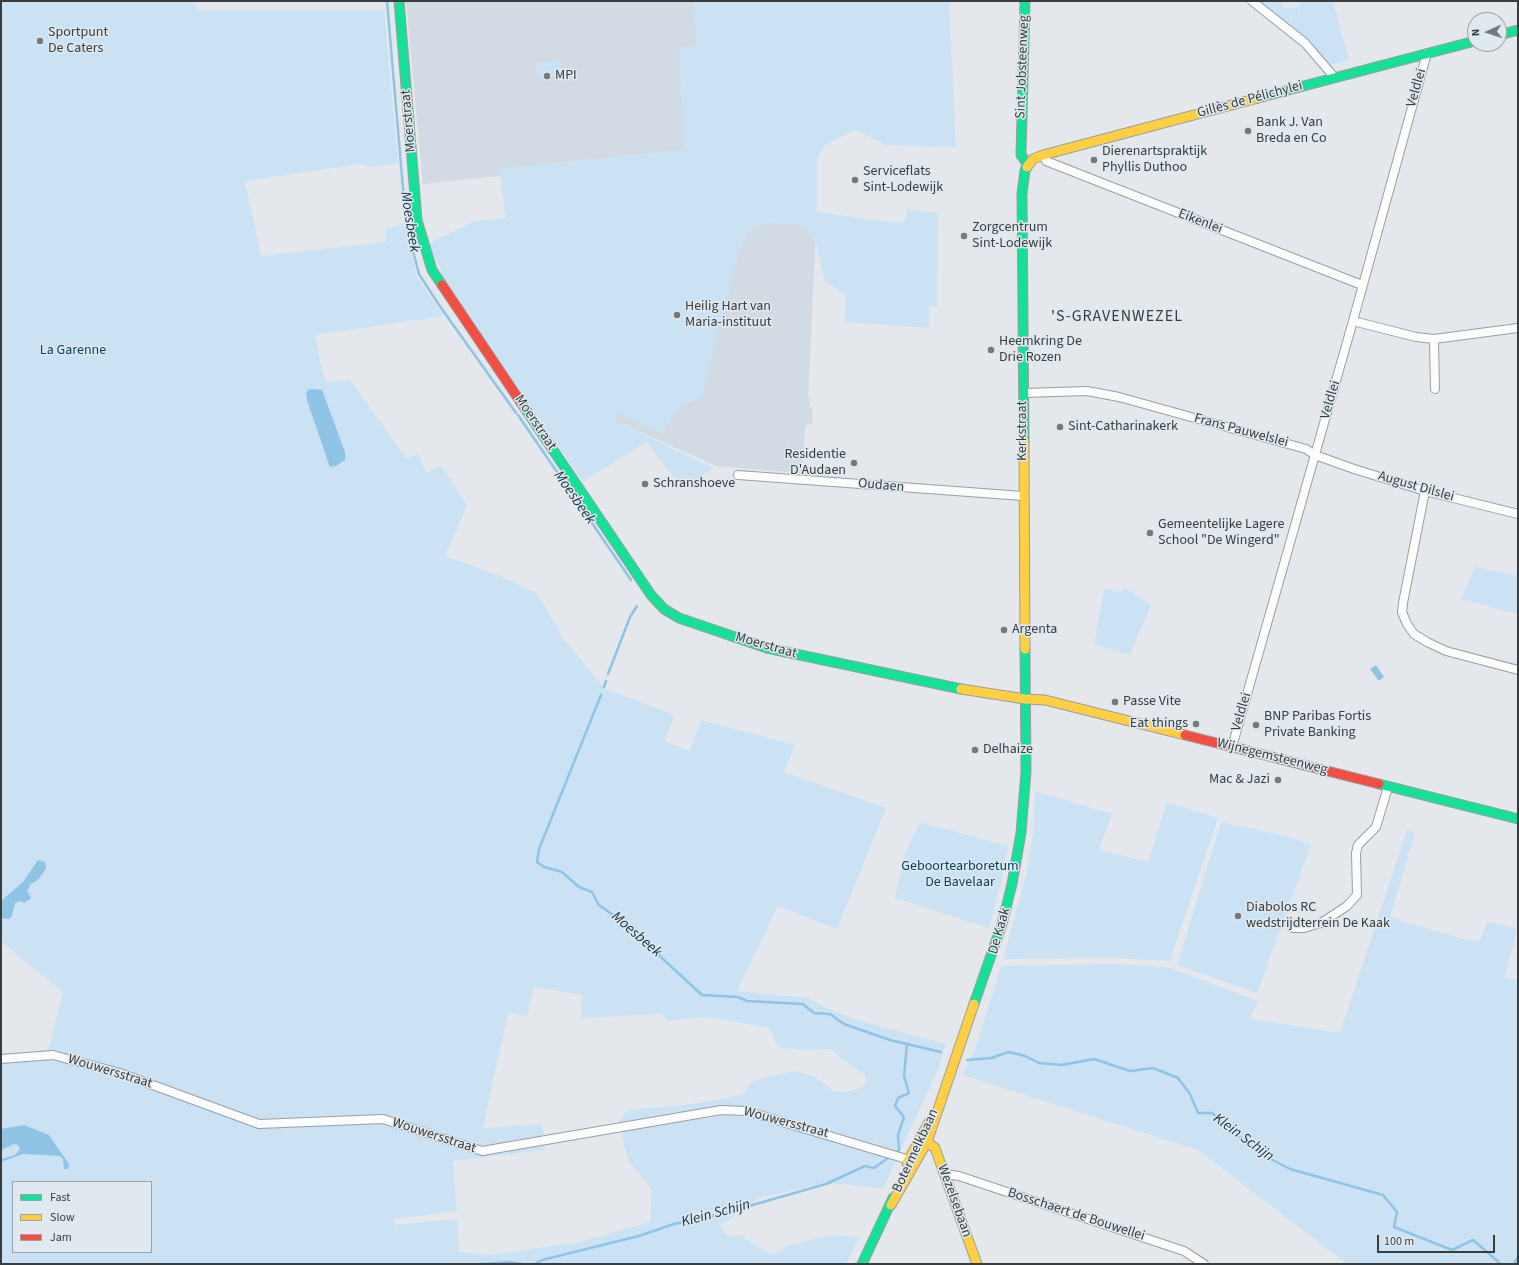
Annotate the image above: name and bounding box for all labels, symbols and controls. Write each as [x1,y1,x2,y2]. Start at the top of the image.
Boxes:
north arrow [1467,12,1507,52]
street label: Sint Jobsteenweg [1013,15,1033,119]
place label: Sportpunt De Caters [48,25,108,58]
text: N [1468,29,1483,37]
marker: Sportpunt De Caters [35,36,45,46]
street label: Veldlei [1404,67,1430,109]
place label: MPI [555,68,577,84]
marker: MPI [542,71,552,81]
street label: Gillès de Pélichylei [1195,78,1305,122]
street label: Moerstraat [398,89,420,153]
place label: Bank J. Van Breda en Co [1256,115,1327,148]
marker: Bank J. Van Breda en Co [1243,126,1253,136]
place label: Dierenartspraktijk Phyllis Duthoo [1102,144,1207,176]
marker: Dierenartspraktijk Phyllis Duthoo [1089,155,1099,165]
place label: Serviceflats Sint-Lodewijk [863,164,943,196]
marker: Serviceflats Sint-Lodewijk [850,175,860,185]
water label: Moesbeek [395,190,423,254]
street label: Eikenlei [1175,206,1225,238]
place label: Zorgcentrum Sint-Lodewijk [972,220,1052,252]
marker: Zorgcentrum Sint-Lodewijk [959,231,969,241]
place label: Heilig Hart van Maria-instituut [685,299,772,332]
district label: 'S-GRAVENWEZEL [1051,307,1183,327]
marker: Heilig Hart van Maria-instituut [672,310,682,320]
place label: Heemkring De Drie Rozen [999,334,1082,366]
park label: La Garenne [40,343,106,359]
marker: Heemkring De Drie Rozen [986,345,996,355]
street label: Veldlei [1318,379,1344,421]
street label: Moerstraat [510,392,560,454]
street label: Kerkstraat [1015,401,1031,461]
street label: Frans Pauwelslei [1192,410,1290,452]
place label: Sint-Catharinakerk [1068,419,1178,435]
marker: Sint-Catharinakerk [1055,422,1065,432]
place label: Residentie D'Audaen [784,447,846,480]
marker: Residentie D'Audaen [849,458,859,468]
water label: Moesbeek [549,468,599,528]
street label: August Dilslei [1376,468,1456,506]
place label: Schranshoeve [653,476,735,492]
street label: Oudaen [857,476,905,496]
marker: Schranshoeve [640,479,650,489]
place label: Gemeentelijke Lagere School "De Wingerd" [1158,517,1284,550]
marker: Gemeentelijke Lagere School "De Wingerd" [1145,528,1155,538]
place label: Argenta [1012,622,1057,638]
marker: Argenta [999,625,1009,635]
street label: Moerstraat [733,629,799,663]
street label: Veldlei [1229,691,1255,733]
place label: Passe Vite [1123,694,1181,710]
marker: Passe Vite [1110,697,1120,707]
place label: BNP Paribas Fortis Private Banking [1264,709,1371,742]
place label: Eat things [1130,716,1188,732]
marker: Eat things [1191,719,1201,729]
marker: BNP Paribas Fortis Private Banking [1251,720,1261,730]
street label: Wijnegemsteenweg [1215,735,1329,779]
place label: Delhaize [983,742,1033,758]
marker: Delhaize [970,745,980,755]
place label: Mac & Jazi [1209,772,1270,788]
marker: Mac & Jazi [1273,775,1283,785]
park label: Geboortearboretum De Bavelaar [901,859,1019,892]
place label: Diabolos RC wedstrijdterrein De Kaak [1246,900,1390,932]
street label: De Kaak [985,906,1015,956]
water label: Moesbeek [607,908,665,962]
marker: Diabolos RC wedstrijdterrein De Kaak [1233,911,1243,921]
street label: Wouwersstraat [66,1051,154,1093]
street label: Wouwersstraat [742,1104,830,1142]
street label: Botermelkbaan [889,1107,943,1195]
water label: Klein Schijn [1209,1110,1277,1166]
street label: Wouwersstraat [390,1115,478,1157]
street label: Wezelsebaan [933,1162,975,1240]
legend [12,1181,152,1253]
street label: Bosschaert de Bouwellei [1005,1185,1147,1245]
text: Fast [50,1189,70,1206]
water label: Klein Schijn [680,1196,752,1232]
text: Slow [50,1209,75,1226]
scale bar [1379,1227,1497,1253]
text: Jam [50,1229,72,1246]
text: 100 m [1384,1233,1414,1250]

